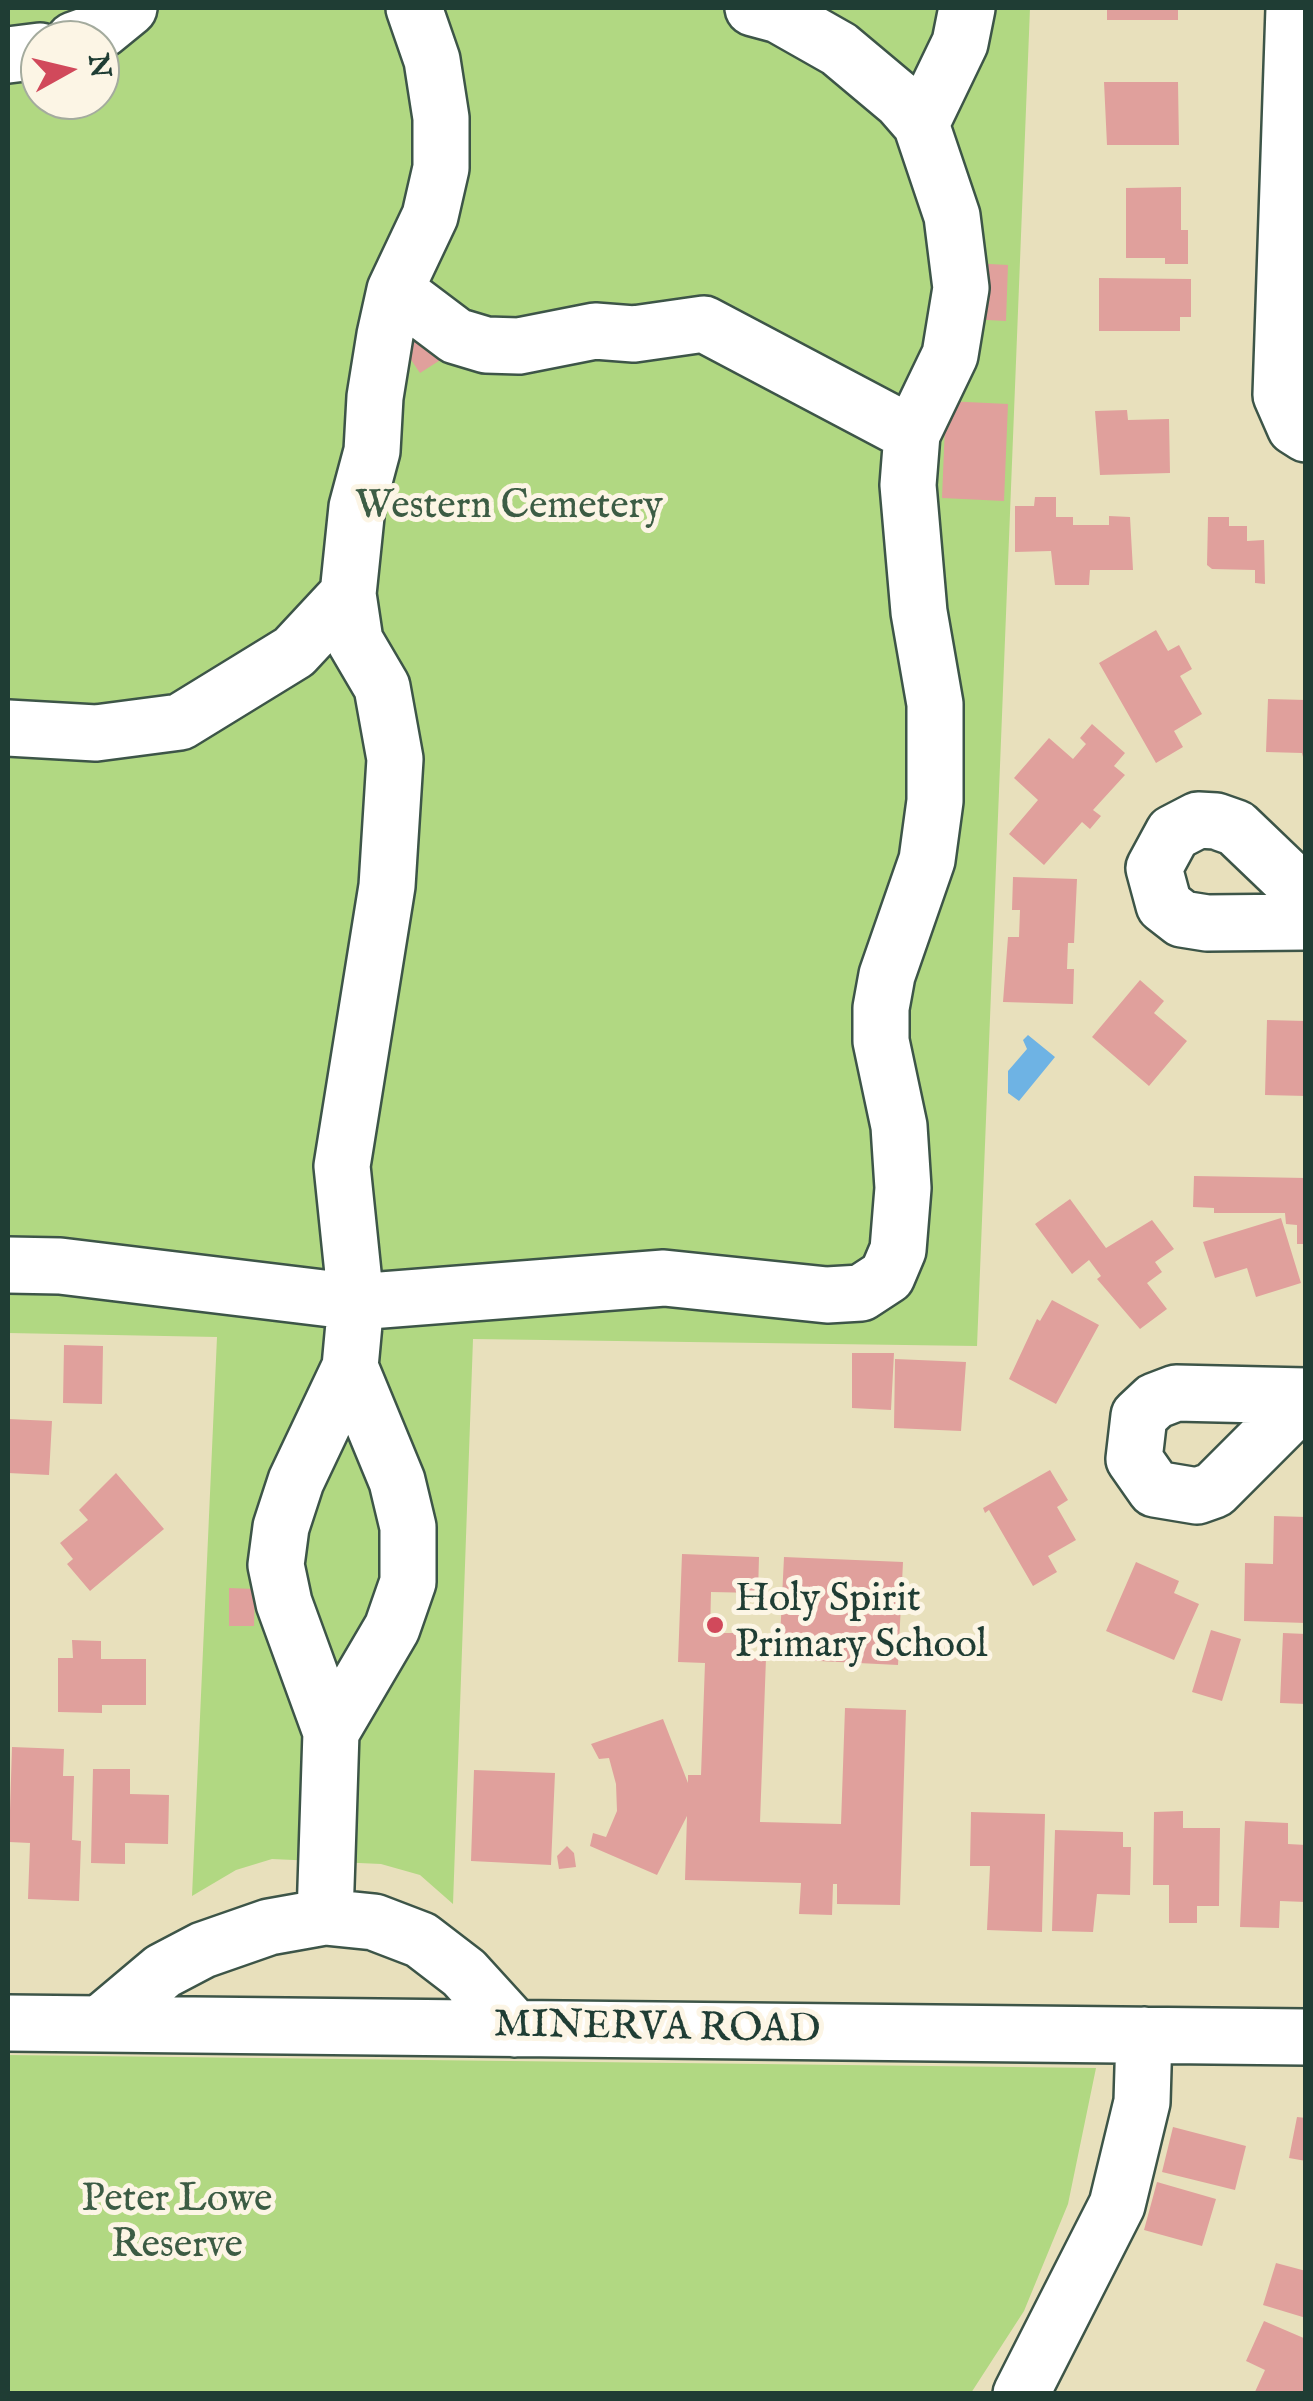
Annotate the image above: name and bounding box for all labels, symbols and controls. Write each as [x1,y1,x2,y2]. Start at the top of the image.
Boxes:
north arrow [20,20,120,120]
text: N [79,52,117,80]
park label: Western Cemetery [355,485,663,533]
place label: Holy Spirit Primary School [735,1578,988,1672]
marker: Holy Spirit Primary School [704,1614,726,1636]
street label: MINERVA ROAD [493,2003,821,2057]
park label: Peter Lowe Reserve [82,2178,272,2272]

